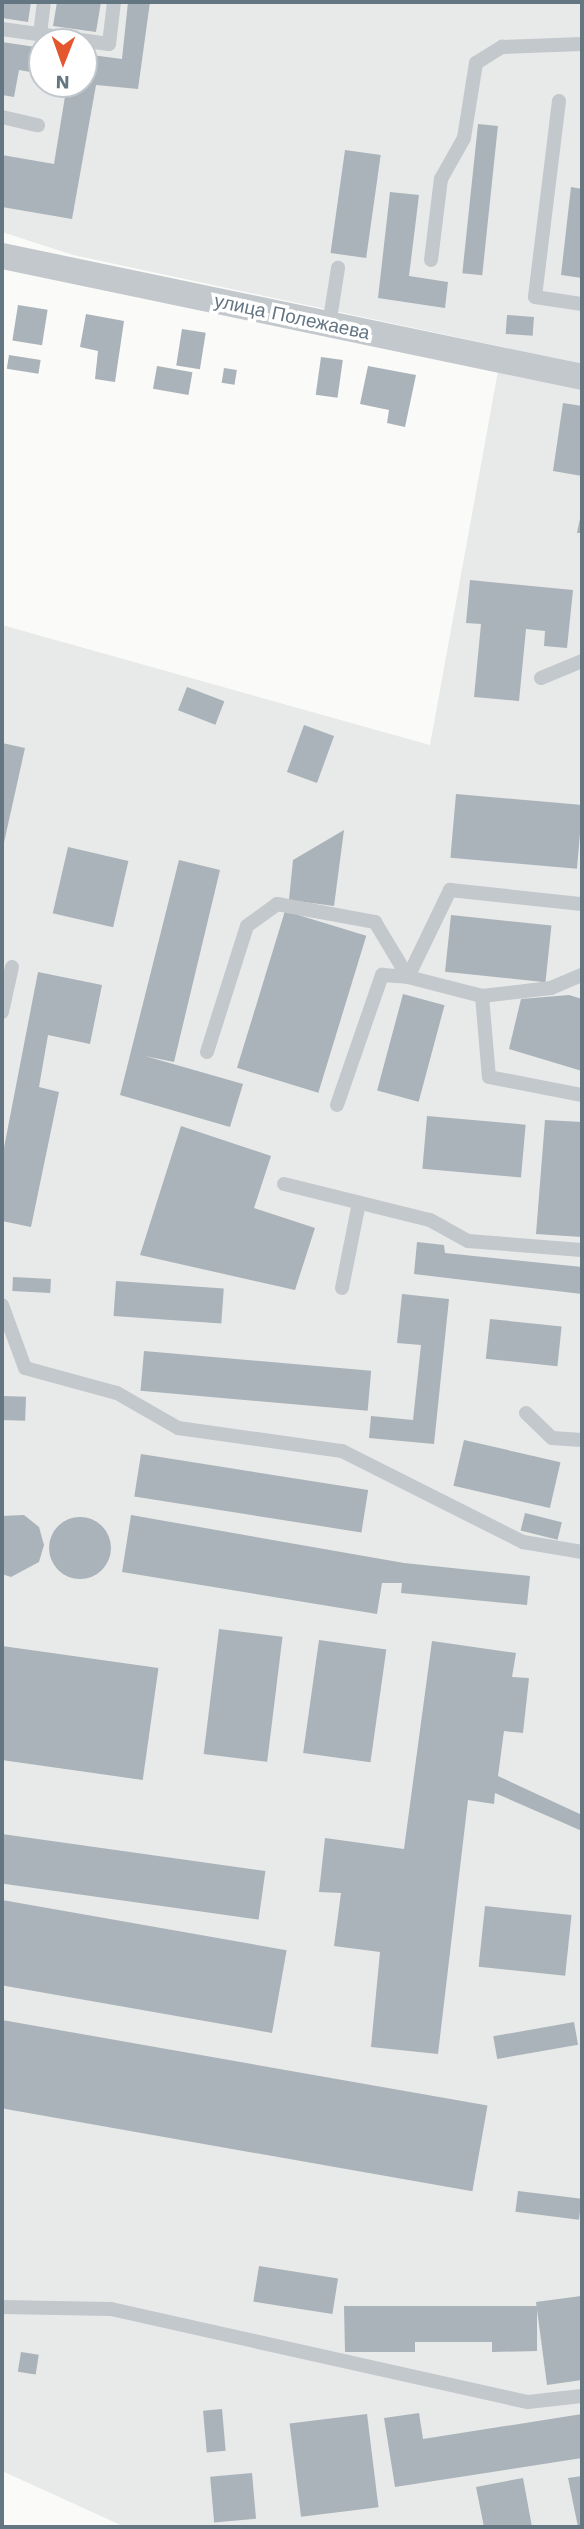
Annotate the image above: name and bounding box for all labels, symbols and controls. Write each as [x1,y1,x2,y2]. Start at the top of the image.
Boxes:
north arrow [28,28,98,98]
text: N [55,71,70,94]
street label: улица Полежаева [212,289,372,345]

